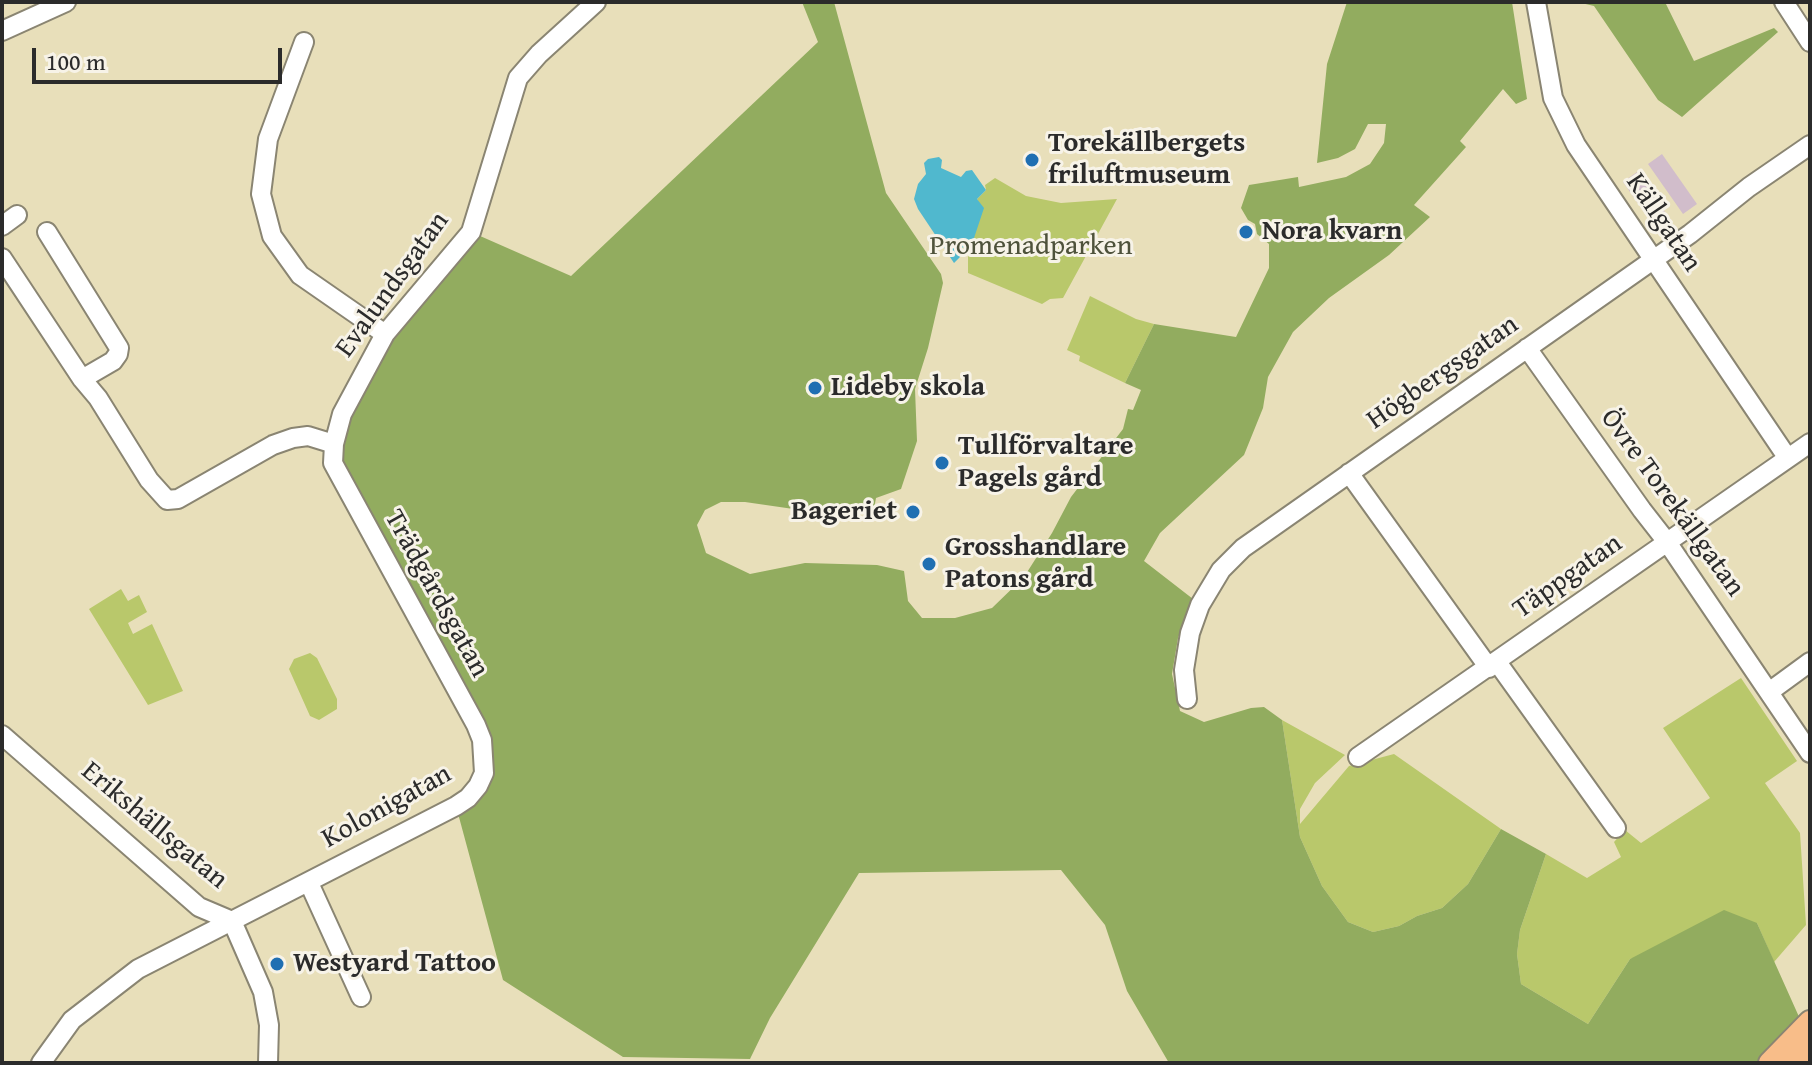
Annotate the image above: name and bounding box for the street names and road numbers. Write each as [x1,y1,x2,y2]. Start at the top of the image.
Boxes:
street label: Källgatan [1618,167,1708,279]
street label: Evalundsgatan [329,206,457,364]
street label: Högbergsgatan [1361,308,1525,438]
street label: Övre Torekällgatan [1593,403,1751,603]
street label: Trädgårdsgatan [376,505,496,683]
street label: Täppgatan [1507,527,1629,627]
street label: Erikshällsgatan [74,755,234,897]
street label: Kolonigatan [316,758,458,856]

